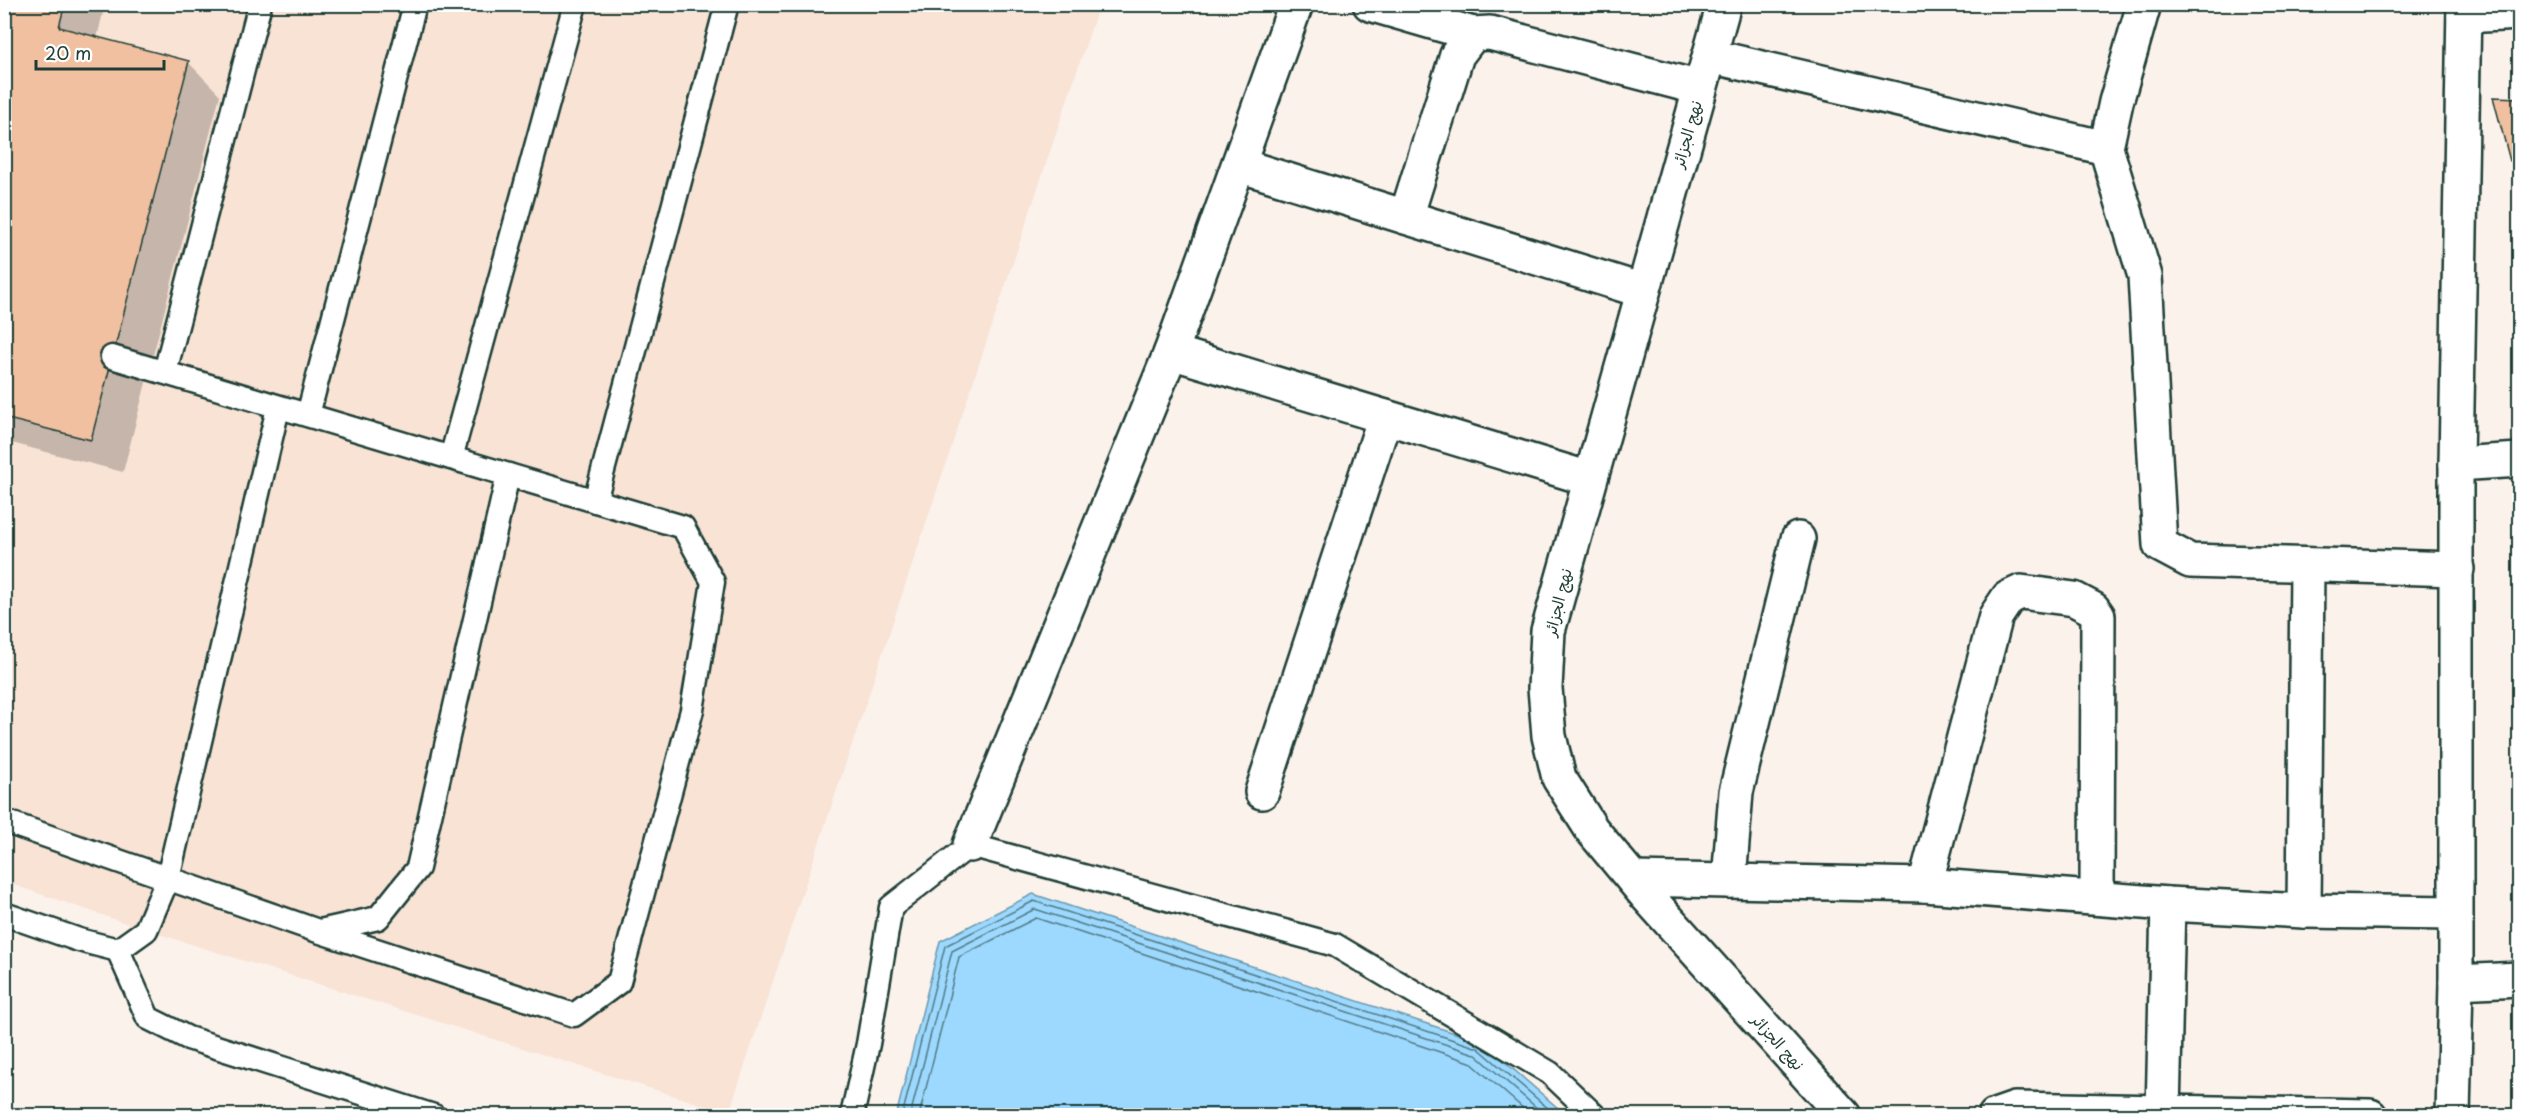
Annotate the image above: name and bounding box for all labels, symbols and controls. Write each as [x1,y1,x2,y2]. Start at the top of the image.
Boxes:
scale bar [36,33,164,71]
text: 20 m [45,39,91,66]
street label: نهج الجزائر [1664,97,1707,172]
street label: نهج الجزائر [1537,565,1577,640]
street label: نهج الجزائر [1745,1006,1811,1075]

